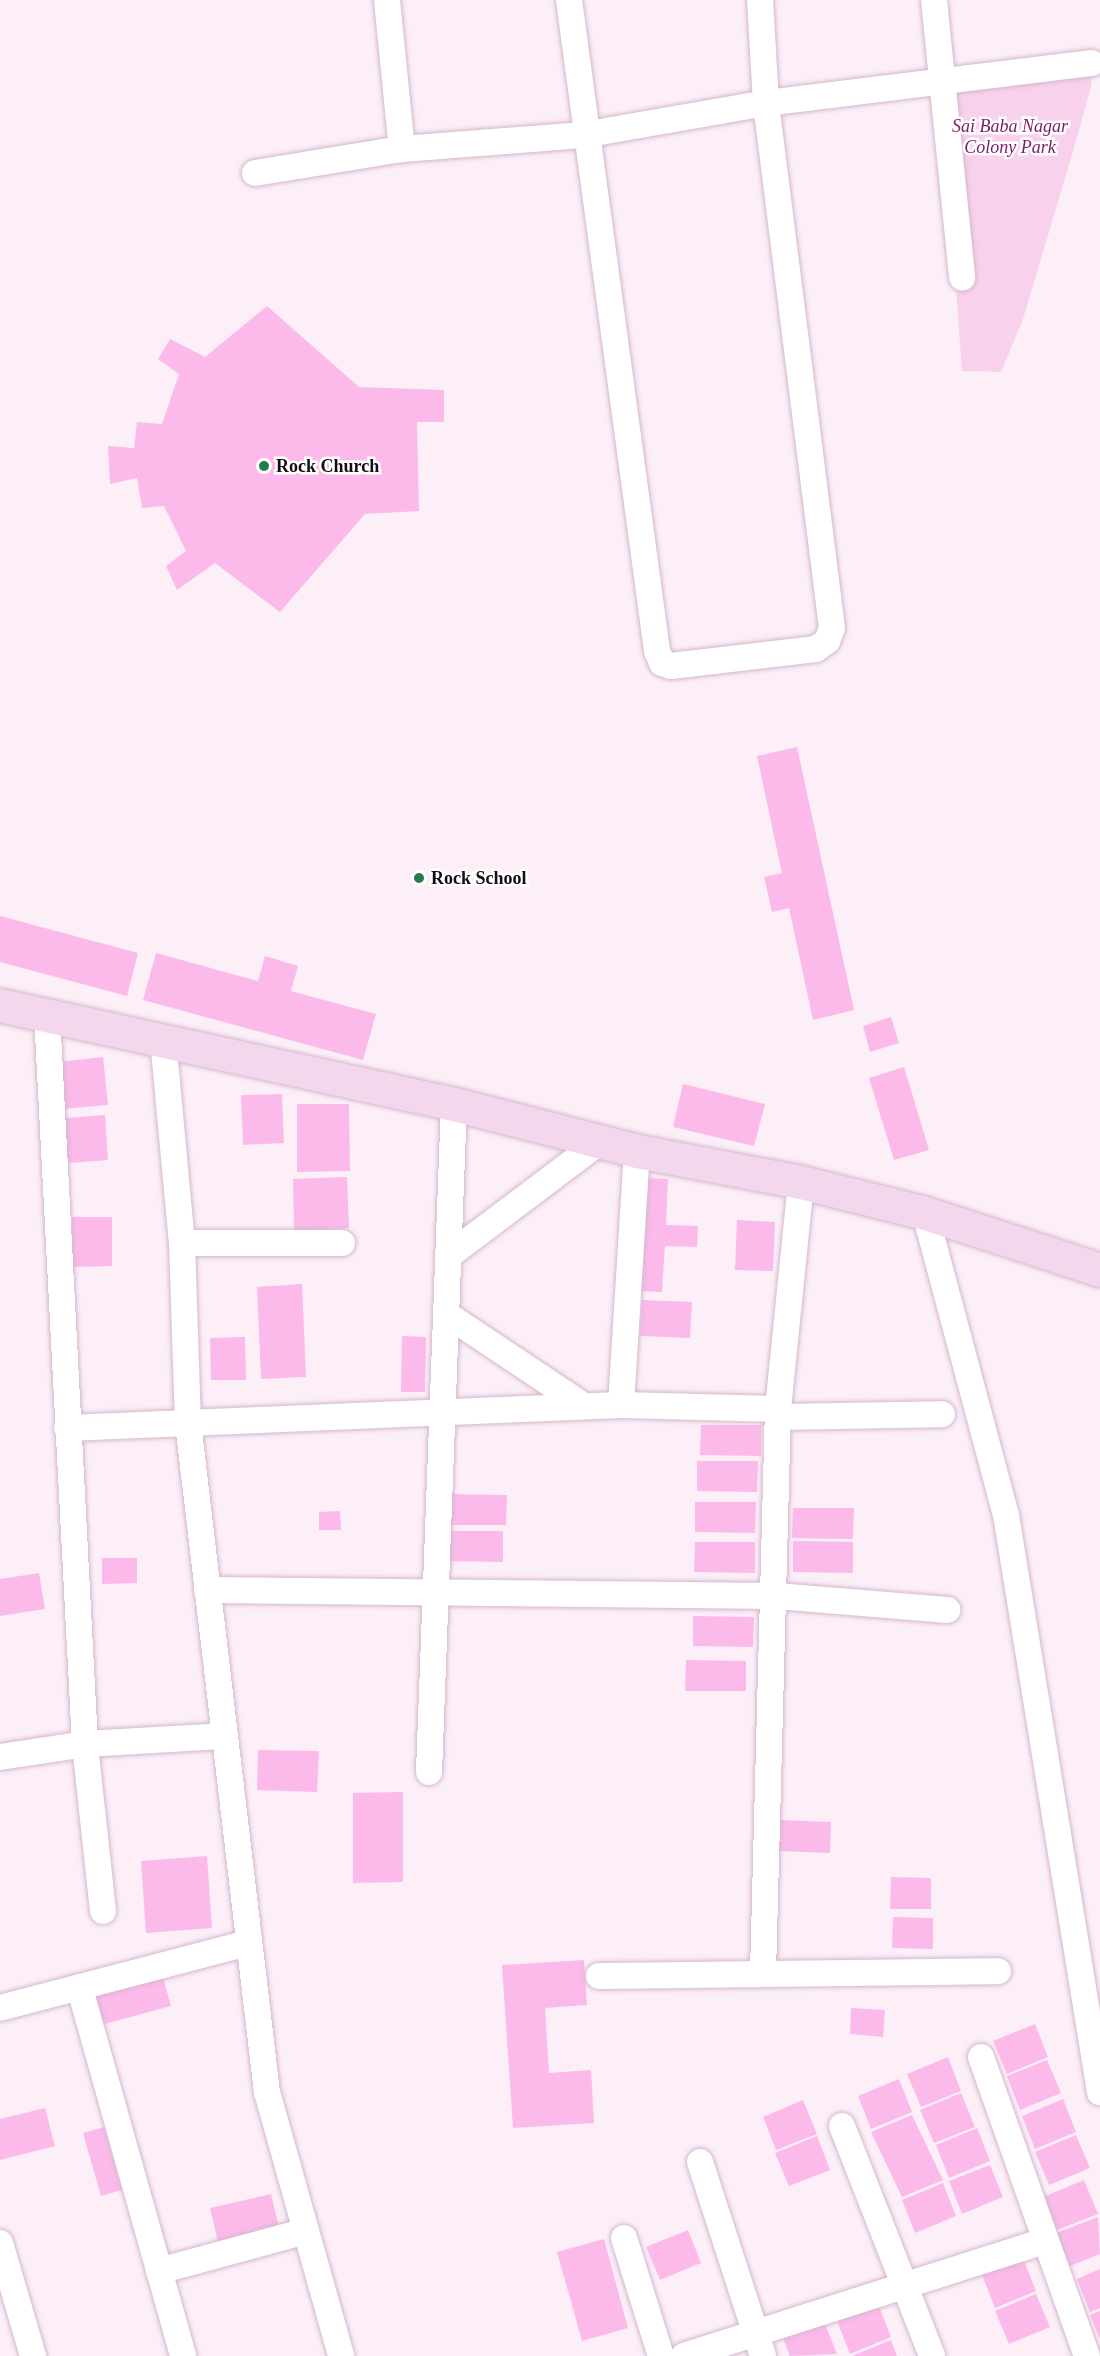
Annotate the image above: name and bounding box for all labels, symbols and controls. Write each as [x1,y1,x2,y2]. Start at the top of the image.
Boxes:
park label: Sai Baba Nagar Colony Park [952,116,1068,158]
place label: Rock Church [276,455,379,477]
marker: Rock Church [257,459,271,473]
place label: Rock School [431,867,527,889]
marker: Rock School [412,871,426,885]

